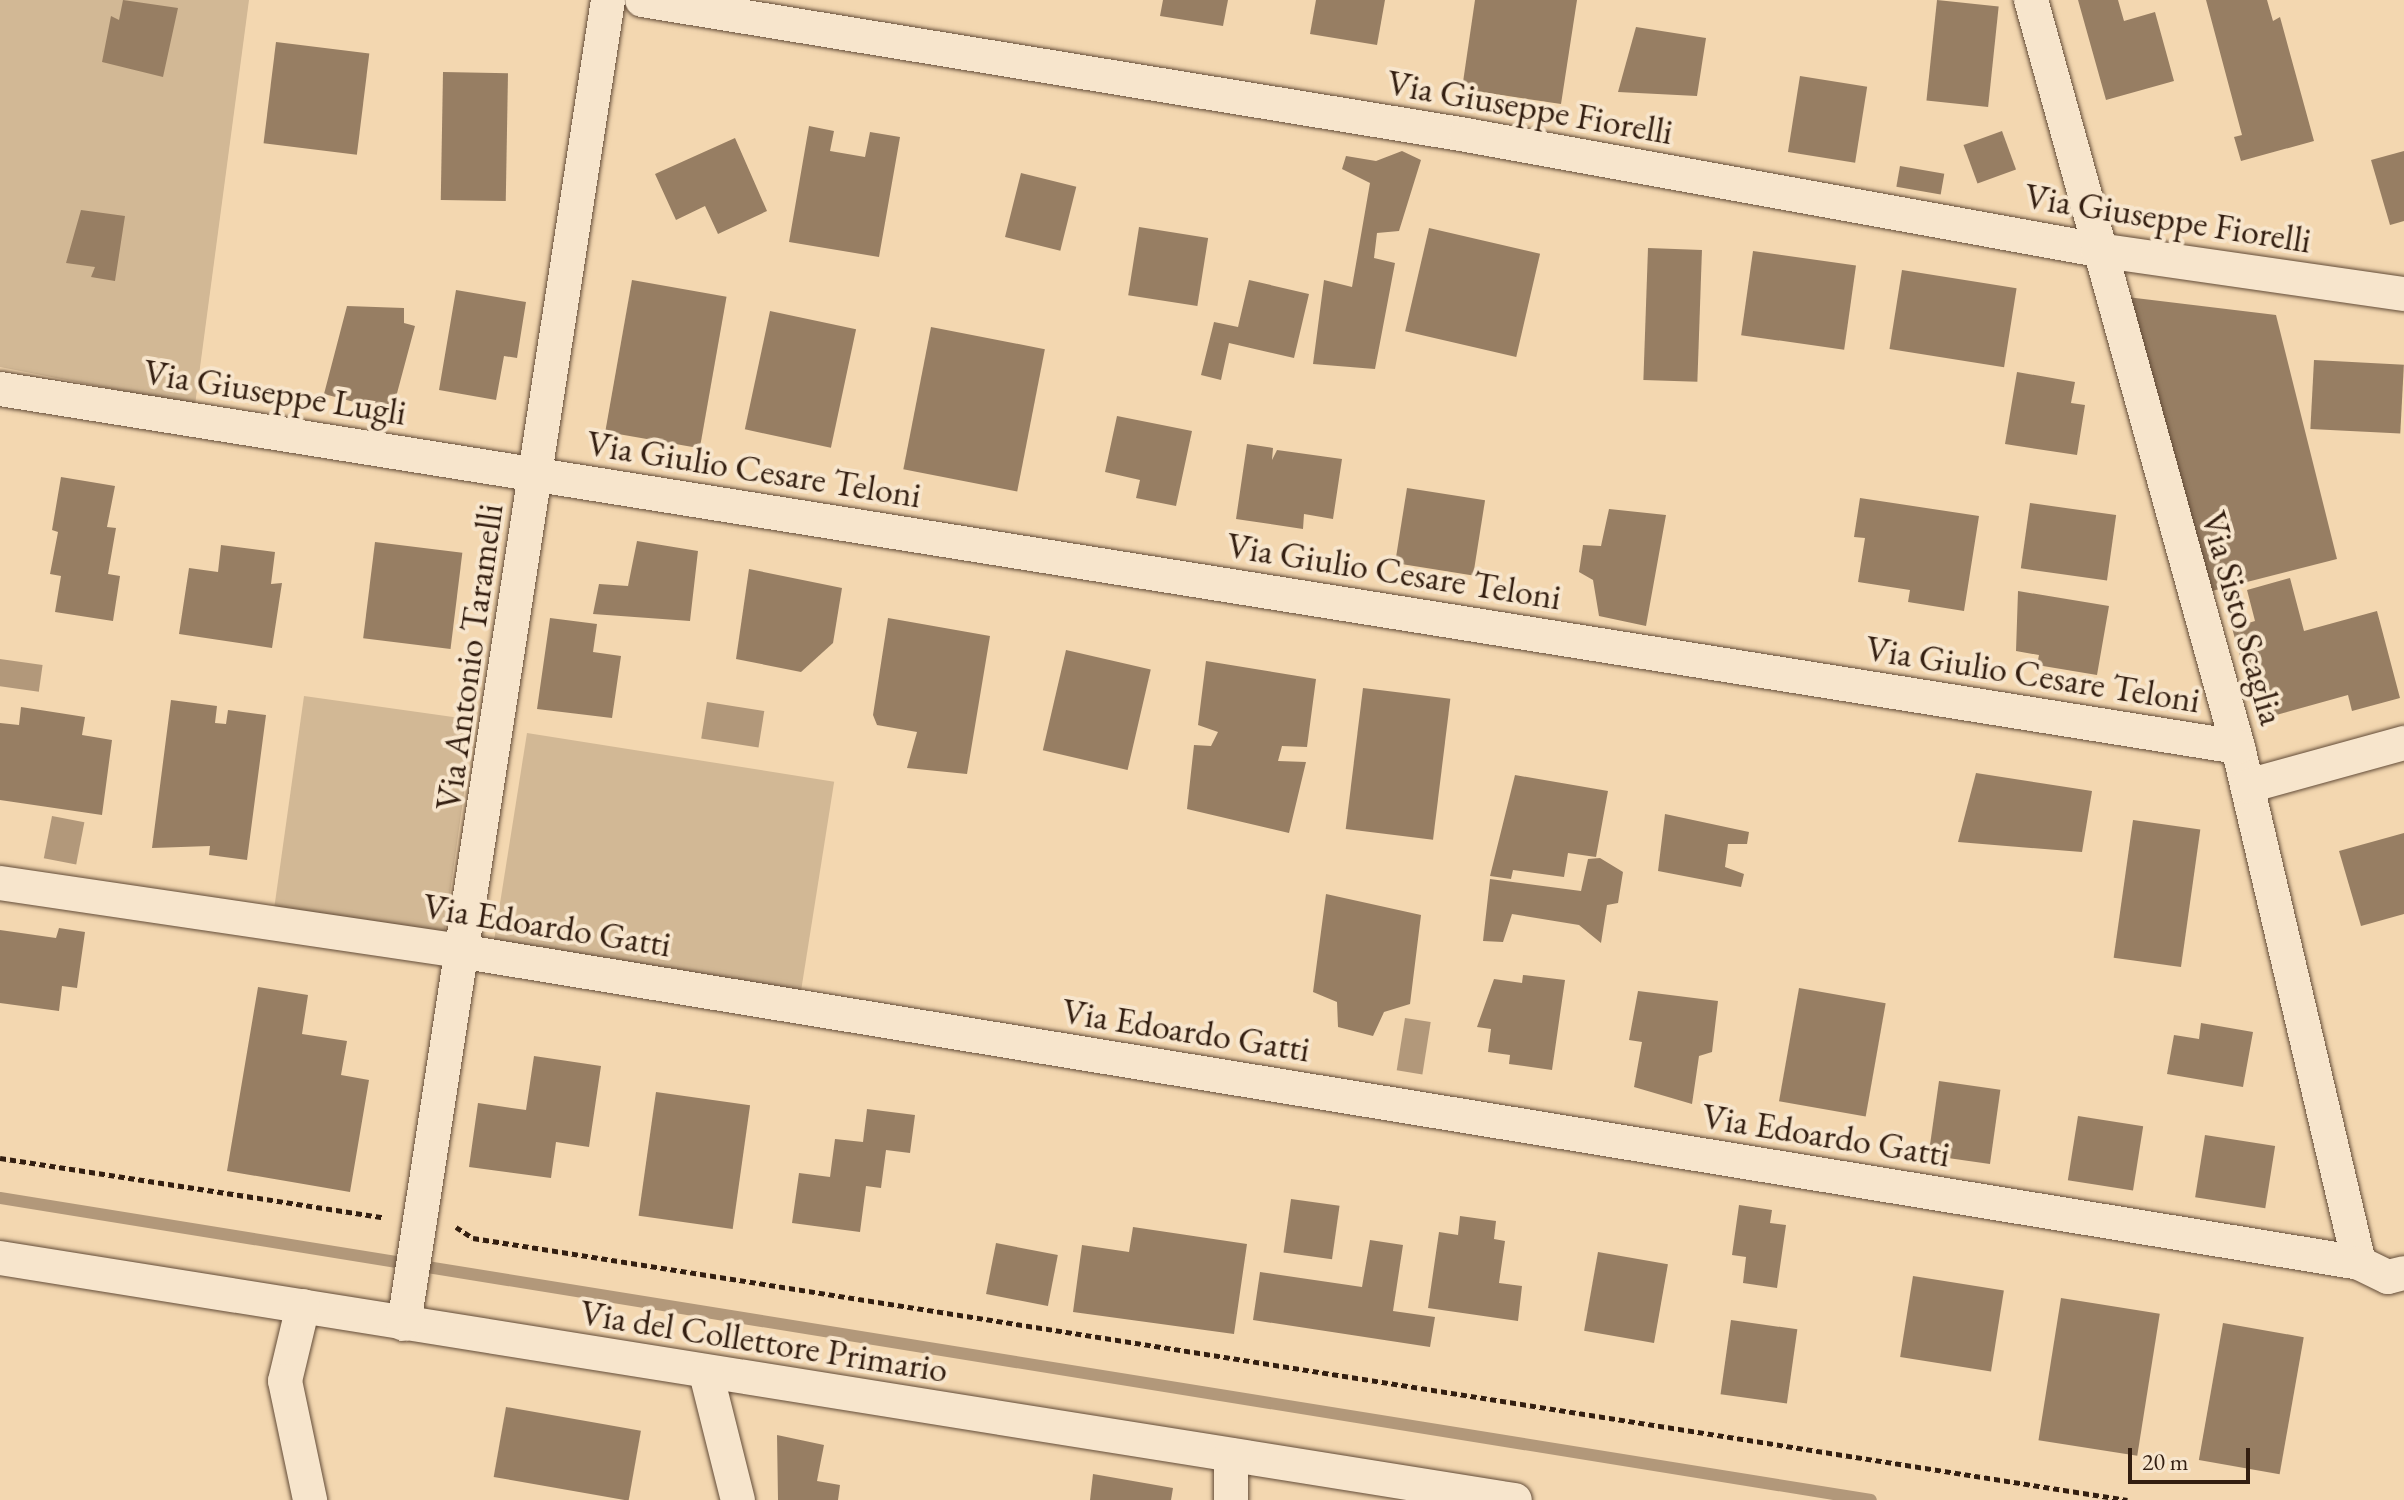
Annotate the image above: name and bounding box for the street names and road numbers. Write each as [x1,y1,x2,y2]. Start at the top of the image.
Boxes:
street label: Via Giuseppe Fiorelli [1384,61,1676,153]
street label: Via Giuseppe Fiorelli [2022,174,2314,262]
street label: Via Giuseppe Lugli [141,350,409,434]
street label: Via Giulio Cesare Teloni [584,421,924,517]
street label: Via Antonio Taramelli [426,501,512,813]
street label: Via Sisto Scaglia [2192,506,2294,730]
street label: Via Giulio Cesare Teloni [1224,523,1564,619]
street label: Via Giulio Cesare Teloni [1863,626,2203,722]
street label: Via Edoardo Gatti [420,884,674,966]
street label: Via Edoardo Gatti [1059,989,1313,1071]
street label: Via Edoardo Gatti [1699,1094,1953,1176]
street label: Via del Collettore Primario [577,1291,951,1391]

